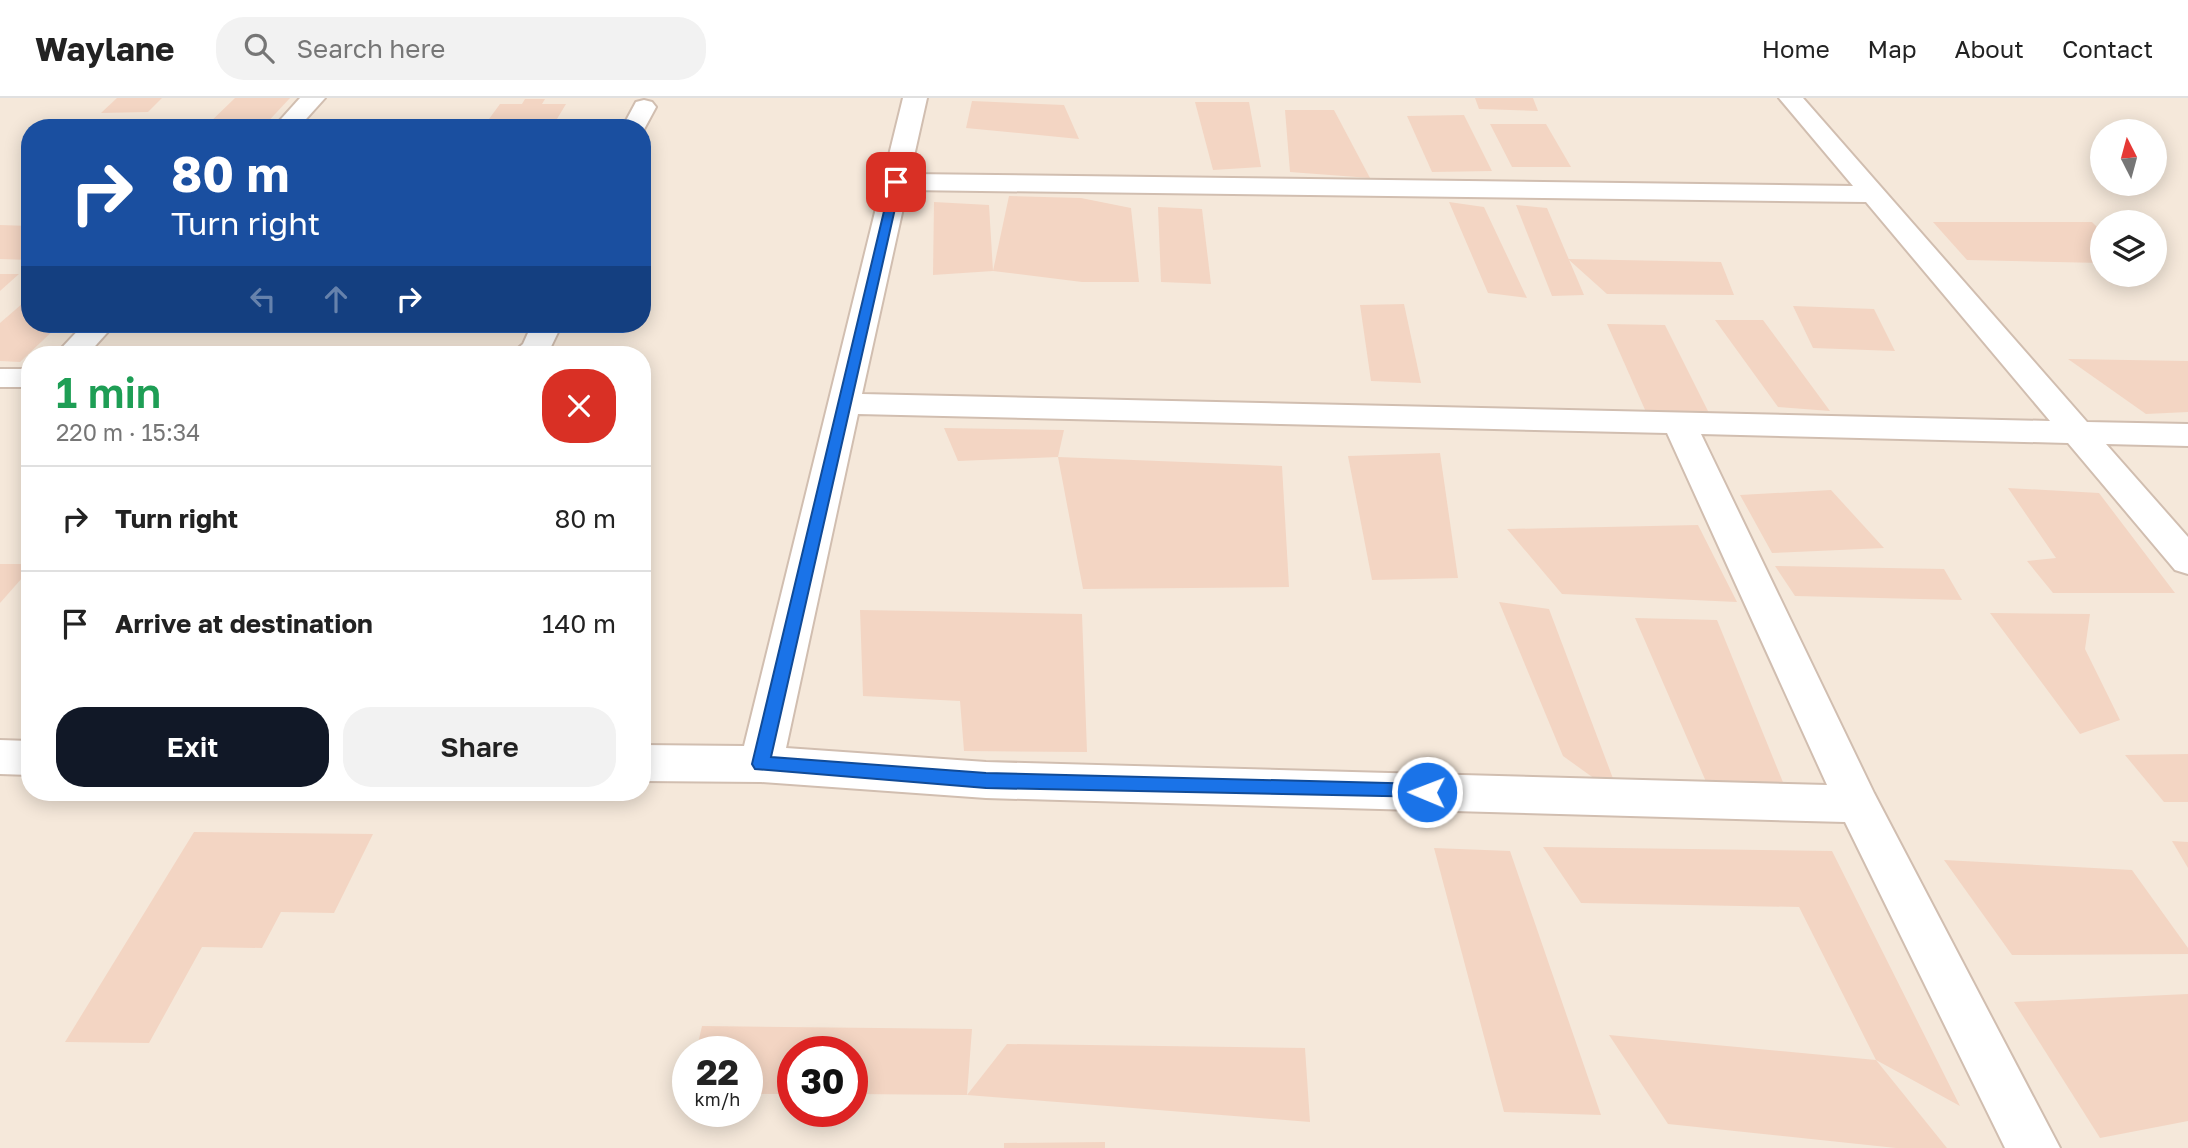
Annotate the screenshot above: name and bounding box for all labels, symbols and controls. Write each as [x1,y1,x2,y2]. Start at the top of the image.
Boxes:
search box [216,17,706,80]
text: Waylane [35,29,174,68]
icon: search [240,29,278,67]
text: Search here [296,33,445,64]
text: Home [1762,34,1830,63]
text: Map [1868,34,1917,63]
text: About [1955,34,2024,63]
text: Contact [2062,34,2153,63]
north arrow [2090,119,2166,196]
map controls [2090,119,2167,287]
text: 80 m [171,144,289,203]
icon: right [56,147,147,238]
pin [866,152,926,212]
icon: arrive [877,163,915,201]
text: Turn right [171,204,320,242]
button: layers [2090,210,2167,287]
icon: left [244,280,282,318]
icon: ahead [317,280,355,318]
icon: right [390,280,428,318]
text: 1 min [56,367,161,417]
button: close [542,369,616,443]
text: 220 m · 15:34 [56,418,200,446]
icon: right [56,500,94,538]
text: Turn right [115,503,238,534]
text: 80 m [555,503,616,534]
icon: arrive [56,605,94,643]
text: Arrive at destination [115,608,373,639]
text: 140 m [542,608,616,639]
button: Exit [56,707,329,787]
button: Share [343,707,616,787]
position arrow [1390,755,1464,829]
speed limit sign: 30 [777,1036,868,1127]
text: 22 [696,1051,739,1093]
text: km/h [695,1088,740,1110]

